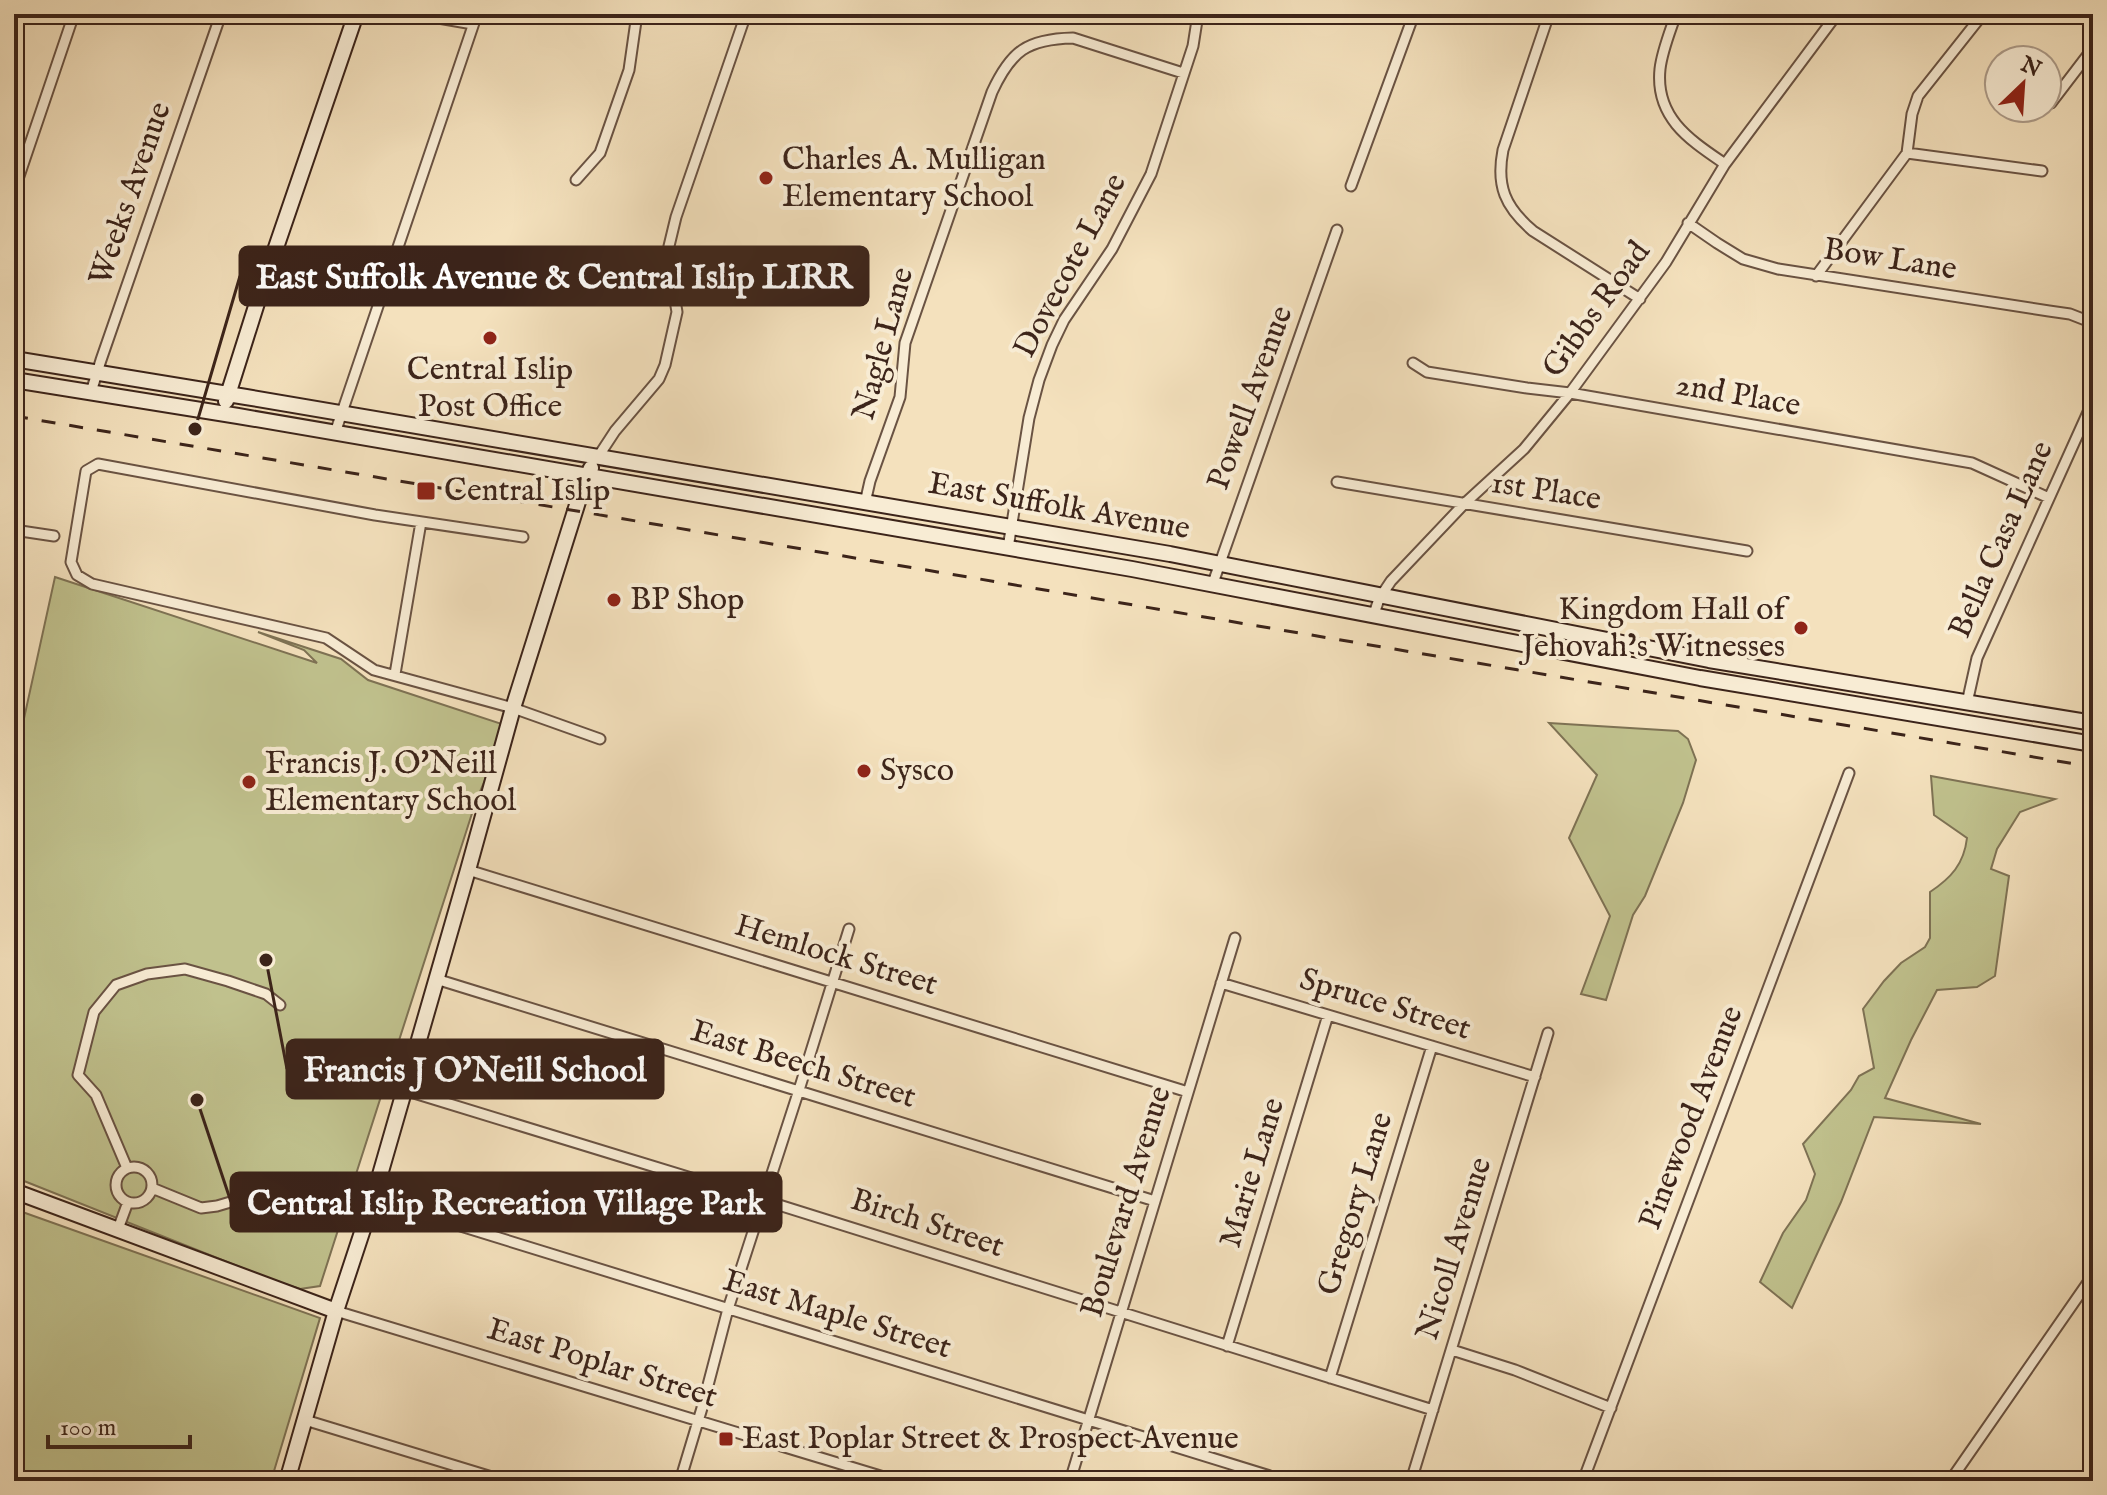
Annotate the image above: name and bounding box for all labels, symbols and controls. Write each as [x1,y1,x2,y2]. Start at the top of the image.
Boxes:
north arrow [1983,44,2063,124]
text: N [2015,51,2045,84]
street label: Weeks Avenue [80,97,182,291]
place label: Charles A. Mulligan Elementary School [782,140,1046,218]
street label: Dovecote Lane [1005,167,1137,365]
marker: Charles A. Mulligan Elementary School [757,169,775,187]
street label: Bow Lane [1820,229,1960,291]
street label: Gibbs Road [1534,233,1661,386]
callout: East Suffolk Avenue & Central Islip LIRR [240,247,868,305]
text: East Suffolk Avenue & Central Islip LIRR [256,257,855,300]
street label: Nagle Lane [844,263,924,425]
street label: Powell Avenue [1199,300,1303,496]
marker: Central Islip Post Office [481,329,499,347]
place label: Central Islip Post Office [407,350,573,428]
street label: 2nd Place [1673,365,1803,427]
street label: Bella Casa Lane [1940,435,2064,645]
street label: 1st Place [1488,463,1604,521]
street label: East Suffolk Avenue [925,464,1193,550]
place label: Central Islip [444,471,610,512]
marker: Central Islip [415,480,437,502]
place label: BP Shop [630,580,744,621]
place label: Kingdom Hall of Jehovah’s Witnesses [1519,590,1790,668]
marker: BP Shop [605,591,623,609]
marker: Kingdom Hall of Jehovah’s Witnesses [1792,619,1810,637]
place label: Francis J. O'Neill Elementary School [265,744,516,822]
place label: Sysco [880,751,954,792]
marker: Sysco [855,762,873,780]
marker: Francis J. O'Neill Elementary School [240,773,258,791]
street label: Hemlock Street [730,906,942,1006]
street label: Spruce Street [1294,960,1476,1050]
street label: Pinewood Avenue [1631,1001,1753,1235]
street label: East Beech Street [686,1011,920,1119]
callout: Francis J O'Neill School [287,1040,663,1098]
text: Francis J O'Neill School [303,1050,647,1093]
street label: Boulevard Avenue [1072,1081,1182,1323]
street label: Marie Lane [1211,1093,1295,1253]
street label: Gregory Lane [1309,1108,1403,1300]
street label: Nicoll Avenue [1408,1153,1502,1345]
callout: Central Islip Recreation Village Park [231,1173,781,1231]
street label: Birch Street [845,1180,1009,1268]
text: Central Islip Recreation Village Park [247,1183,766,1226]
street label: East Maple Street [718,1261,956,1369]
street label: East Poplar Street [482,1310,722,1418]
scale bar [48,1399,190,1449]
text: 100 m [60,1413,116,1444]
place label: East Poplar Street & Prospect Avenue [742,1419,1239,1460]
marker: East Poplar Street & Prospect Avenue [717,1430,735,1448]

